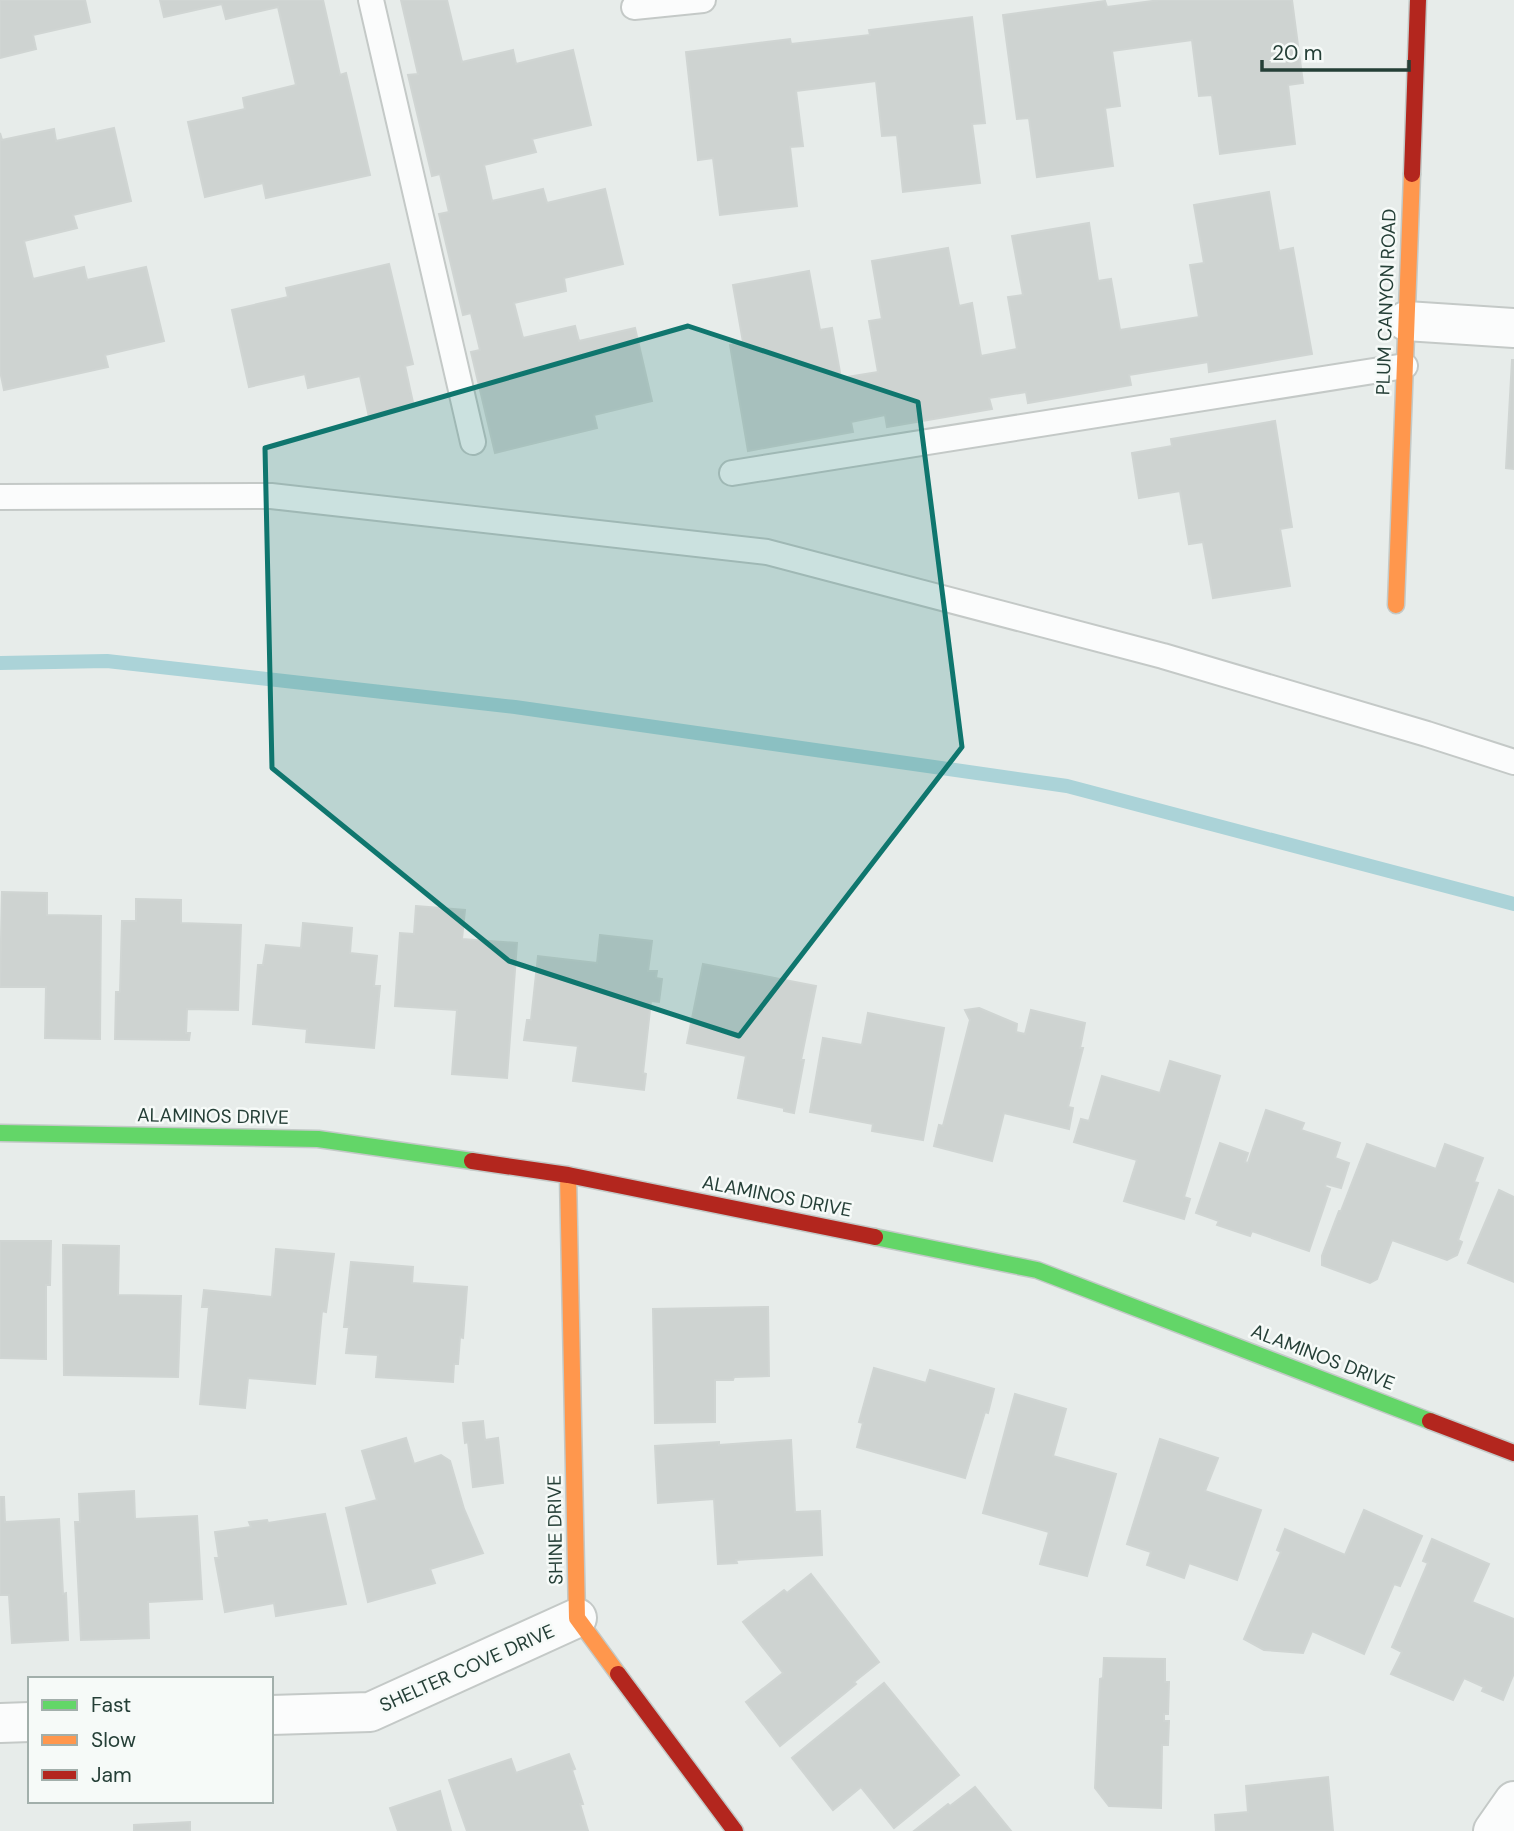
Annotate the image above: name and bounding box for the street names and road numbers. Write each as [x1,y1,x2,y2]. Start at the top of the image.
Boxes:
street label: PLUM CANYON ROAD [1370,208,1402,396]
street label: ALAMINOS DRIVE [137,1102,289,1130]
street label: ALAMINOS DRIVE [700,1169,854,1223]
street label: ALAMINOS DRIVE [1248,1318,1398,1396]
street label: SHINE DRIVE [542,1475,568,1585]
street label: SHELTER COVE DRIVE [376,1618,558,1718]

